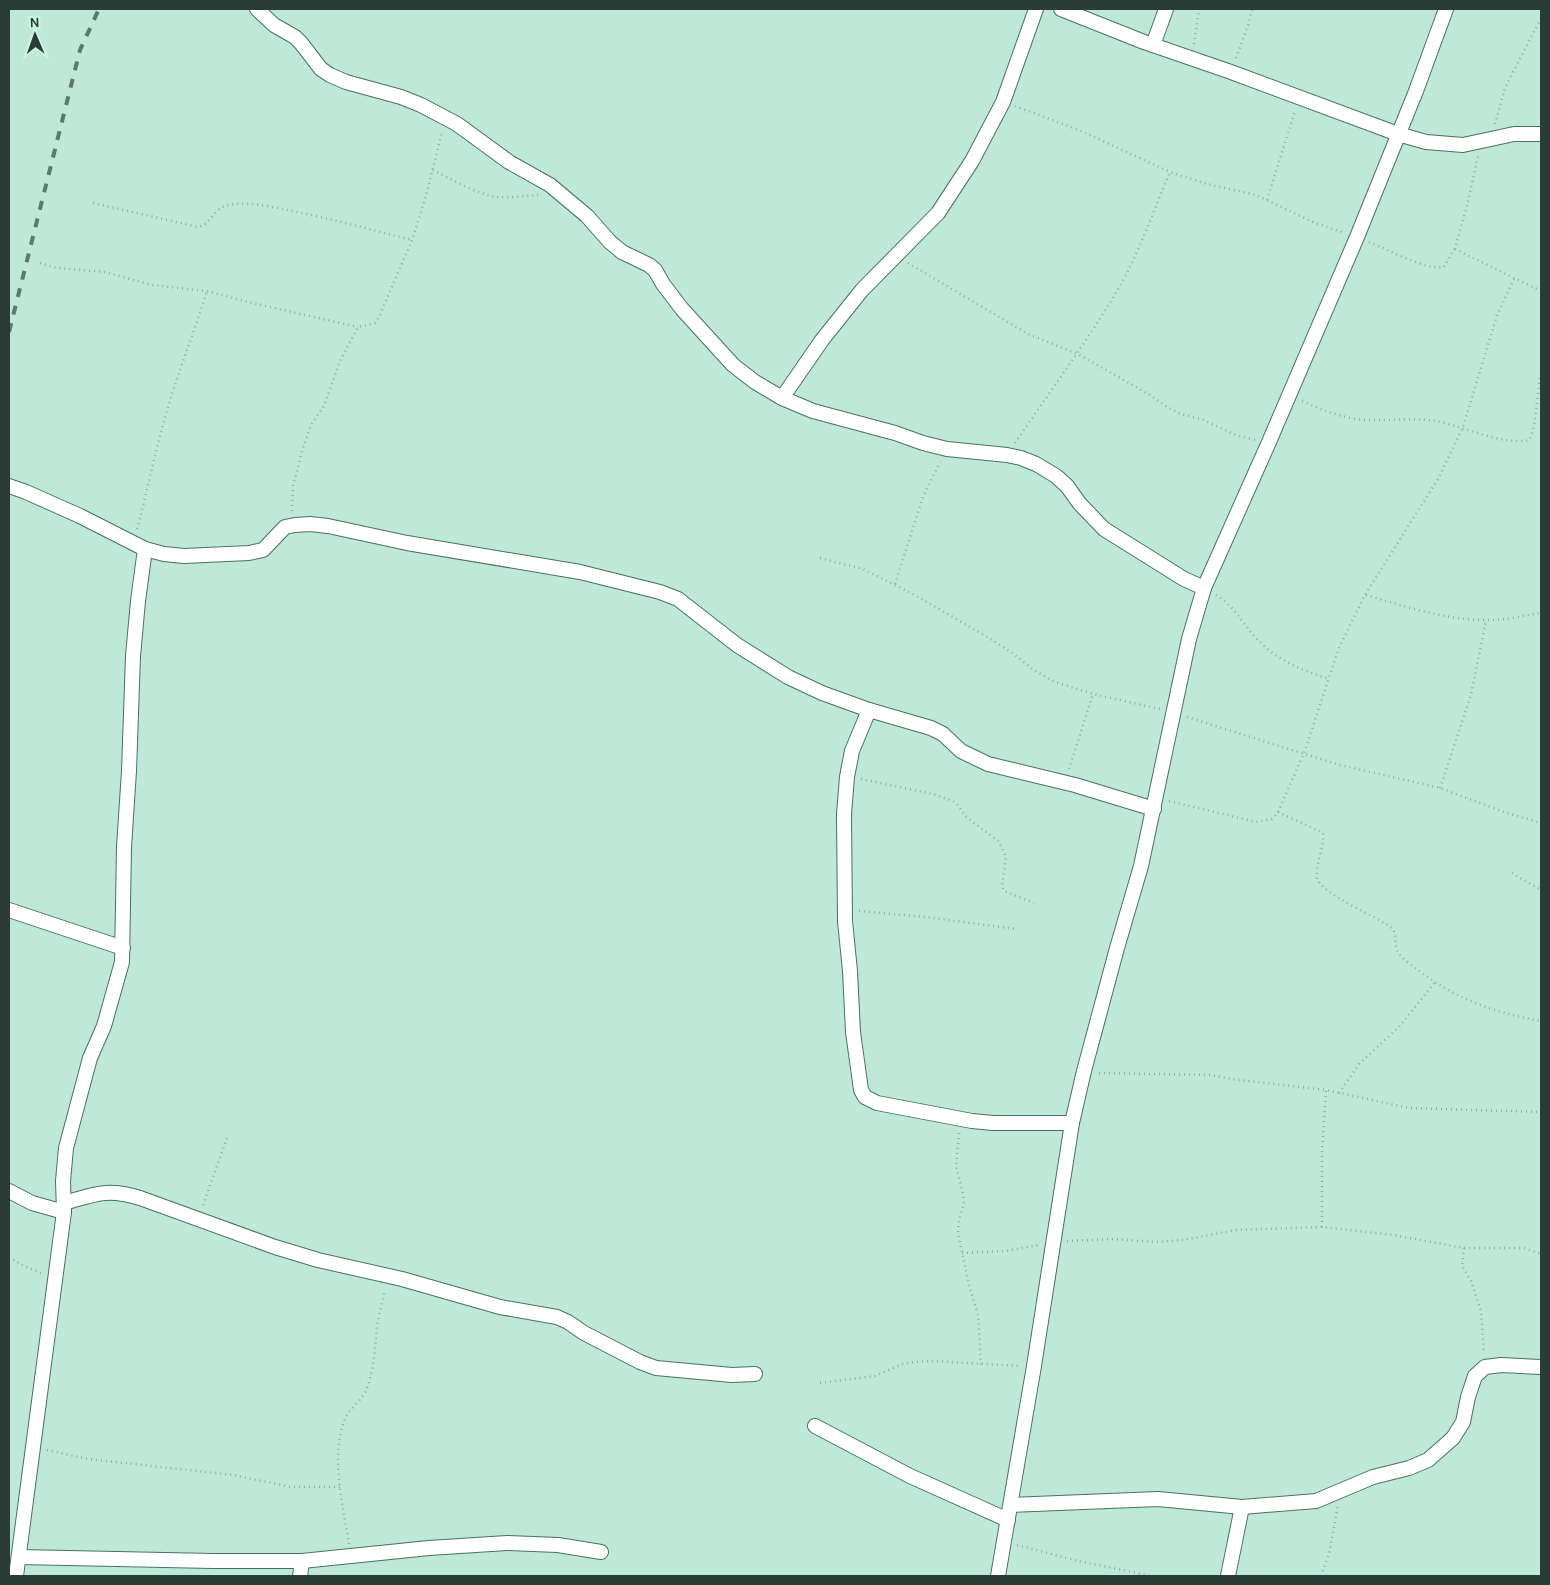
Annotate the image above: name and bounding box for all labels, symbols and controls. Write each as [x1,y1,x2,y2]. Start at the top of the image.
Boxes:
north arrow [10,10,60,60]
text: N [29,14,40,31]

